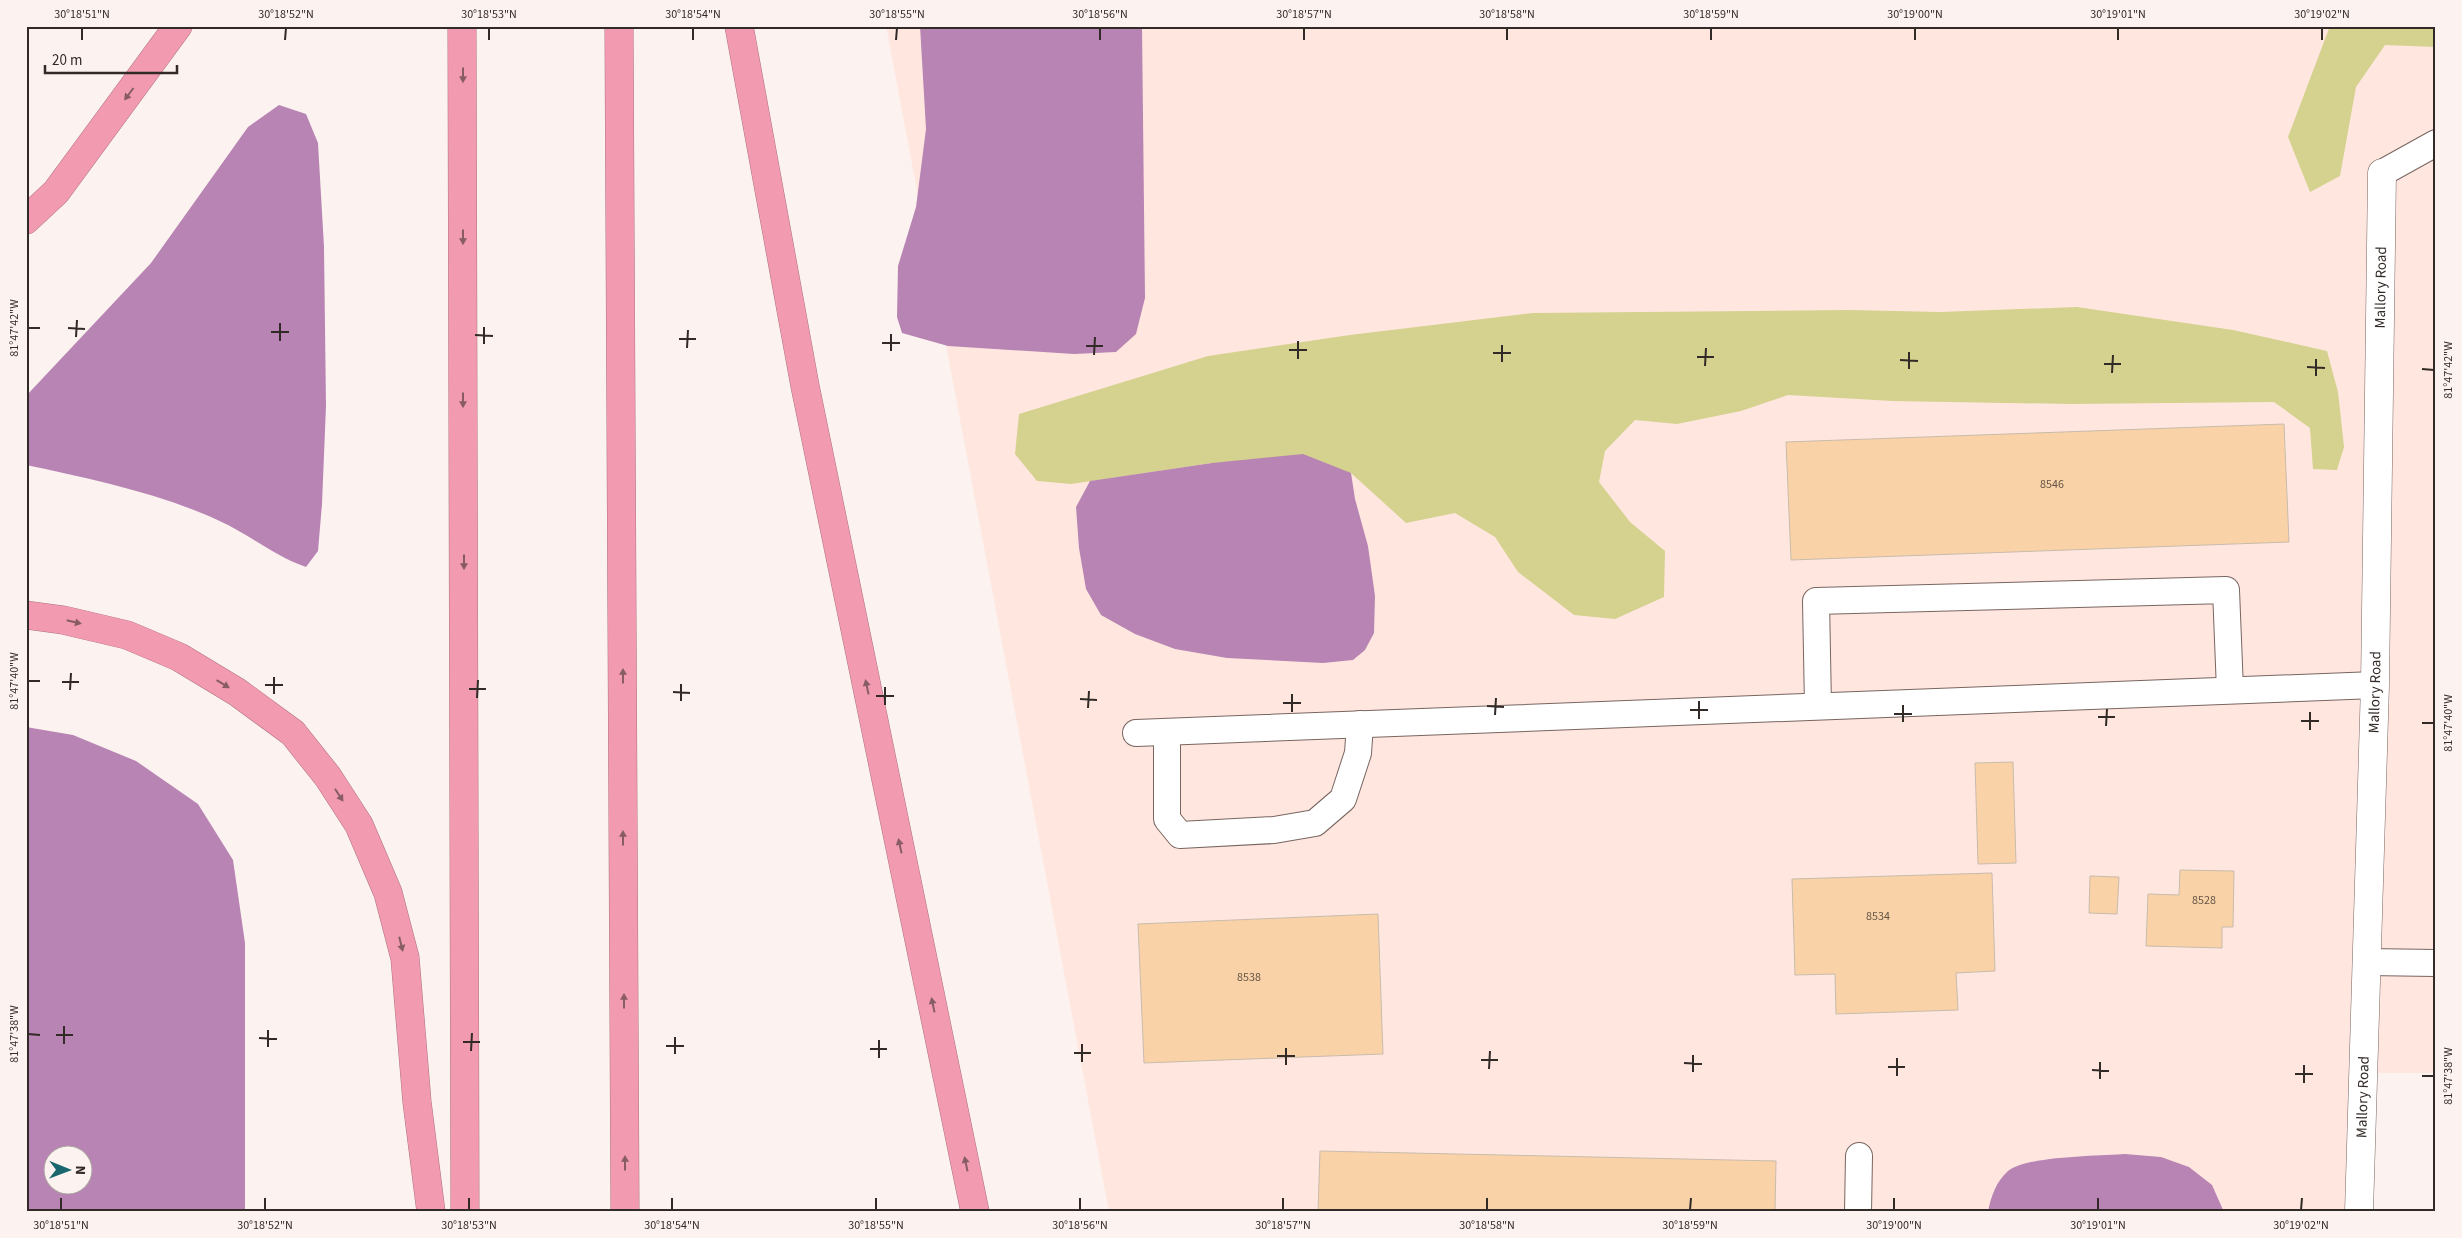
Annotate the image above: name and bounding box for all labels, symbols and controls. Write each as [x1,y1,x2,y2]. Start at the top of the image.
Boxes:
text: 30°18'51"N [54,6,110,23]
text: 30°18'52"N [258,6,314,23]
text: 30°18'53"N [461,6,517,23]
text: 30°18'54"N [665,6,721,23]
text: 30°18'55"N [869,6,925,23]
text: 30°18'56"N [1072,6,1128,23]
text: 30°18'57"N [1276,6,1332,23]
text: 30°18'58"N [1479,6,1535,23]
text: 30°18'59"N [1683,6,1739,23]
text: 30°19'00"N [1887,6,1943,23]
text: 30°19'01"N [2090,6,2146,23]
text: 30°19'02"N [2294,6,2350,23]
scale bar [45,42,178,74]
text: 20 m [52,50,82,71]
one-way arrow [459,67,467,83]
one-way arrow [124,87,134,101]
one-way arrow [459,230,467,246]
street label: Mallory Road [2369,246,2391,328]
text: 81°47'42"W [6,299,23,357]
text: 81°47'42"W [2440,341,2457,399]
one-way arrow [459,392,467,408]
house number: 8546 [2040,476,2064,493]
one-way arrow [460,555,468,571]
one-way arrow [67,618,82,626]
street label: Mallory Road [2363,651,2386,734]
text: 81°47'40"W [6,652,23,710]
one-way arrow [619,667,627,683]
one-way arrow [217,679,230,688]
one-way arrow [863,679,871,694]
text: 81°47'40"W [2440,694,2457,752]
one-way arrow [335,788,344,801]
one-way arrow [619,830,627,846]
one-way arrow [896,838,904,853]
house number: 8528 [2192,892,2216,909]
house number: 8534 [1866,908,1890,925]
one-way arrow [397,936,405,951]
house number: 8538 [1237,969,1261,986]
one-way arrow [620,992,628,1008]
one-way arrow [928,996,936,1012]
text: 81°47'38"W [6,1005,23,1063]
text: 81°47'38"W [2440,1047,2457,1105]
street label: Mallory Road [2351,1056,2374,1138]
north arrow [42,1146,92,1196]
one-way arrow [621,1155,629,1171]
one-way arrow [961,1156,969,1172]
text: N [70,1165,90,1175]
text: 30°18'51"N [33,1217,89,1234]
text: 30°18'52"N [237,1217,293,1234]
text: 30°18'53"N [441,1217,497,1234]
text: 30°18'54"N [644,1217,700,1234]
text: 30°18'55"N [848,1217,904,1234]
text: 30°18'56"N [1052,1217,1108,1234]
text: 30°18'57"N [1255,1217,1311,1234]
text: 30°18'58"N [1459,1217,1515,1234]
text: 30°18'59"N [1662,1217,1718,1234]
text: 30°19'00"N [1866,1217,1922,1234]
text: 30°19'01"N [2070,1217,2126,1234]
text: 30°19'02"N [2273,1217,2329,1234]

